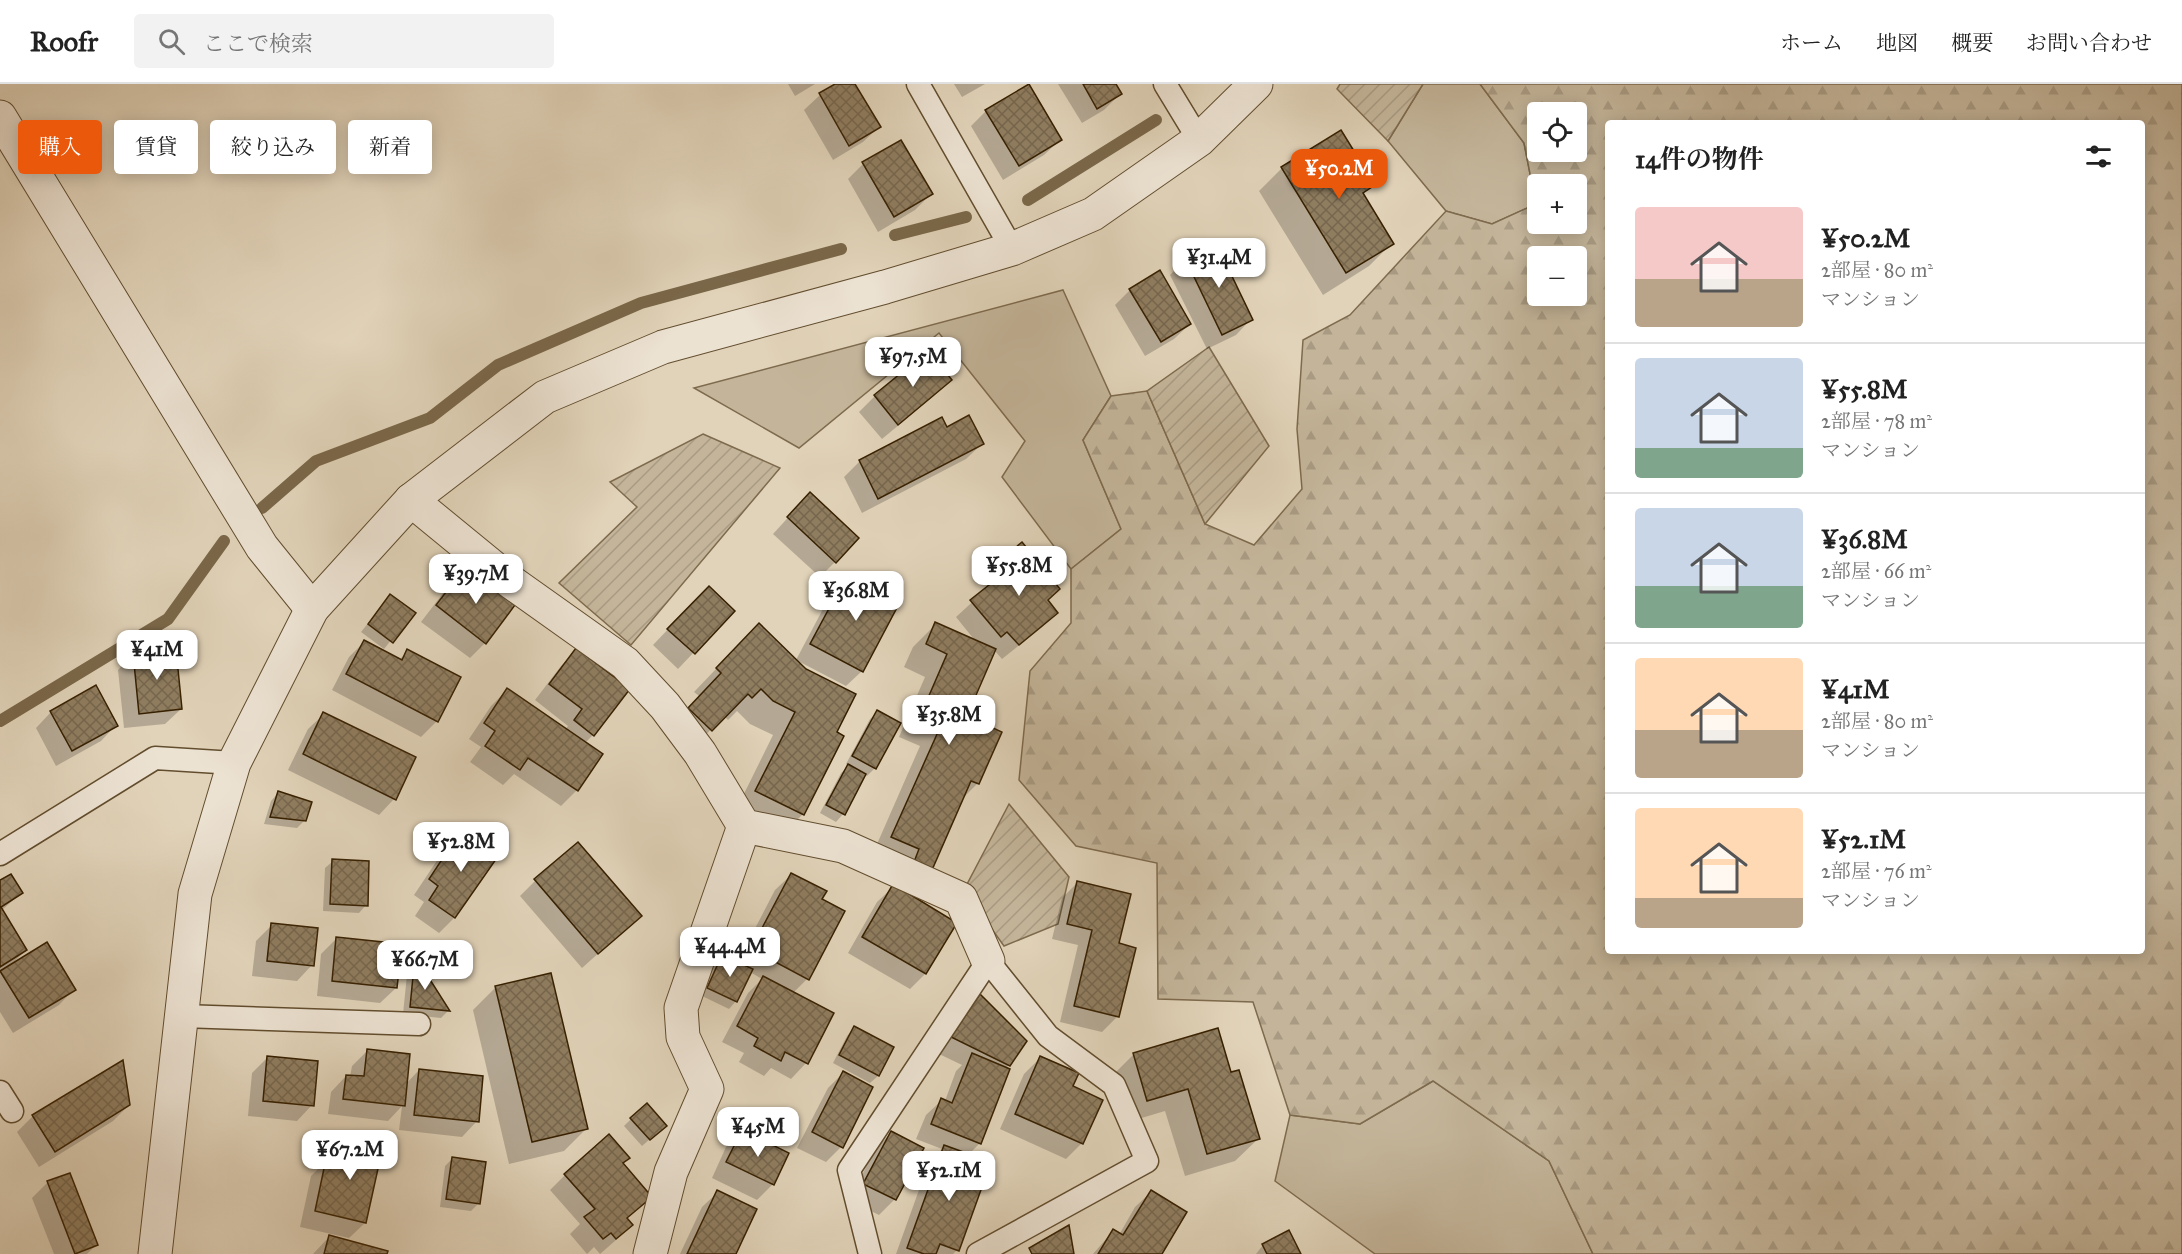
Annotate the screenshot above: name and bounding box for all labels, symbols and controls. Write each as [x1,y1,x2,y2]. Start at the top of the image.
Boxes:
search box [134,14,554,68]
text: Roofr [30,24,98,59]
icon: search [155,25,188,58]
text: ここで検索 [203,30,313,57]
text: ホーム [1780,30,1843,56]
text: 地図 [1876,30,1918,56]
text: 概要 [1951,30,1993,56]
text: お問い合わせ [2026,30,2152,56]
map controls [1527,102,1587,306]
button: locate [1527,102,1587,162]
chip: 購入 [18,120,102,174]
chip: 賃貸 [114,120,198,174]
chip: 絞り込み [210,120,336,174]
chip: 新着 [348,120,432,174]
icon: filters [2082,140,2115,173]
text: 14件の物件 [1635,143,1764,175]
pin: ¥50.2M [1290,149,1388,200]
text: ¥50.2M [1305,156,1373,180]
button: + [1527,174,1587,234]
text: ¥50.2M [1821,222,1910,254]
icon: home [1683,231,1755,303]
pin: ¥31.4M [1170,238,1268,289]
text: ¥31.4M [1186,245,1252,269]
button: − [1527,246,1587,306]
text: 2部屋 · 80 m² [1821,258,1933,282]
text: マンション [1821,287,1920,311]
pin: ¥97.5M [864,337,962,388]
text: ¥97.5M [879,344,947,368]
text: ¥55.8M [1821,373,1908,405]
icon: home [1683,382,1755,454]
text: 2部屋 · 78 m² [1821,409,1932,433]
text: マンション [1821,438,1920,462]
text: ¥36.8M [1821,523,1908,555]
icon: home [1683,532,1755,604]
pin: ¥55.8M [970,546,1068,597]
text: ¥55.8M [986,553,1052,577]
pin: ¥39.7M [427,554,525,605]
text: 2部屋 · 66 m² [1821,559,1931,583]
text: ¥39.7M [443,561,509,585]
pin: ¥36.8M [807,571,905,622]
text: ¥36.8M [823,578,889,602]
text: マンション [1821,588,1920,612]
pin: ¥41M [121,630,193,681]
text: ¥41M [131,637,183,661]
text: ¥41M [1821,673,1890,705]
icon: home [1683,682,1755,754]
pin: ¥35.8M [900,695,998,746]
text: ¥35.8M [916,702,982,726]
text: 2部屋 · 80 m² [1821,709,1933,733]
text: マンション [1821,738,1920,762]
pin: ¥52.8M [412,822,510,873]
text: ¥52.1M [1821,823,1906,855]
text: ¥52.8M [427,829,495,853]
icon: home [1683,832,1755,904]
text: 2部屋 · 76 m² [1821,859,1932,883]
text: マンション [1821,888,1920,912]
pin: ¥44.4M [681,927,779,978]
text: ¥44.4M [694,934,766,958]
pin: ¥66.7M [376,940,474,991]
text: ¥66.7M [391,947,459,971]
pin: ¥45M [722,1107,794,1158]
text: ¥45M [731,1114,785,1138]
pin: ¥67.2M [301,1130,399,1181]
text: ¥67.2M [316,1137,384,1161]
pin: ¥52.1M [900,1151,998,1202]
text: ¥52.1M [916,1158,982,1182]

